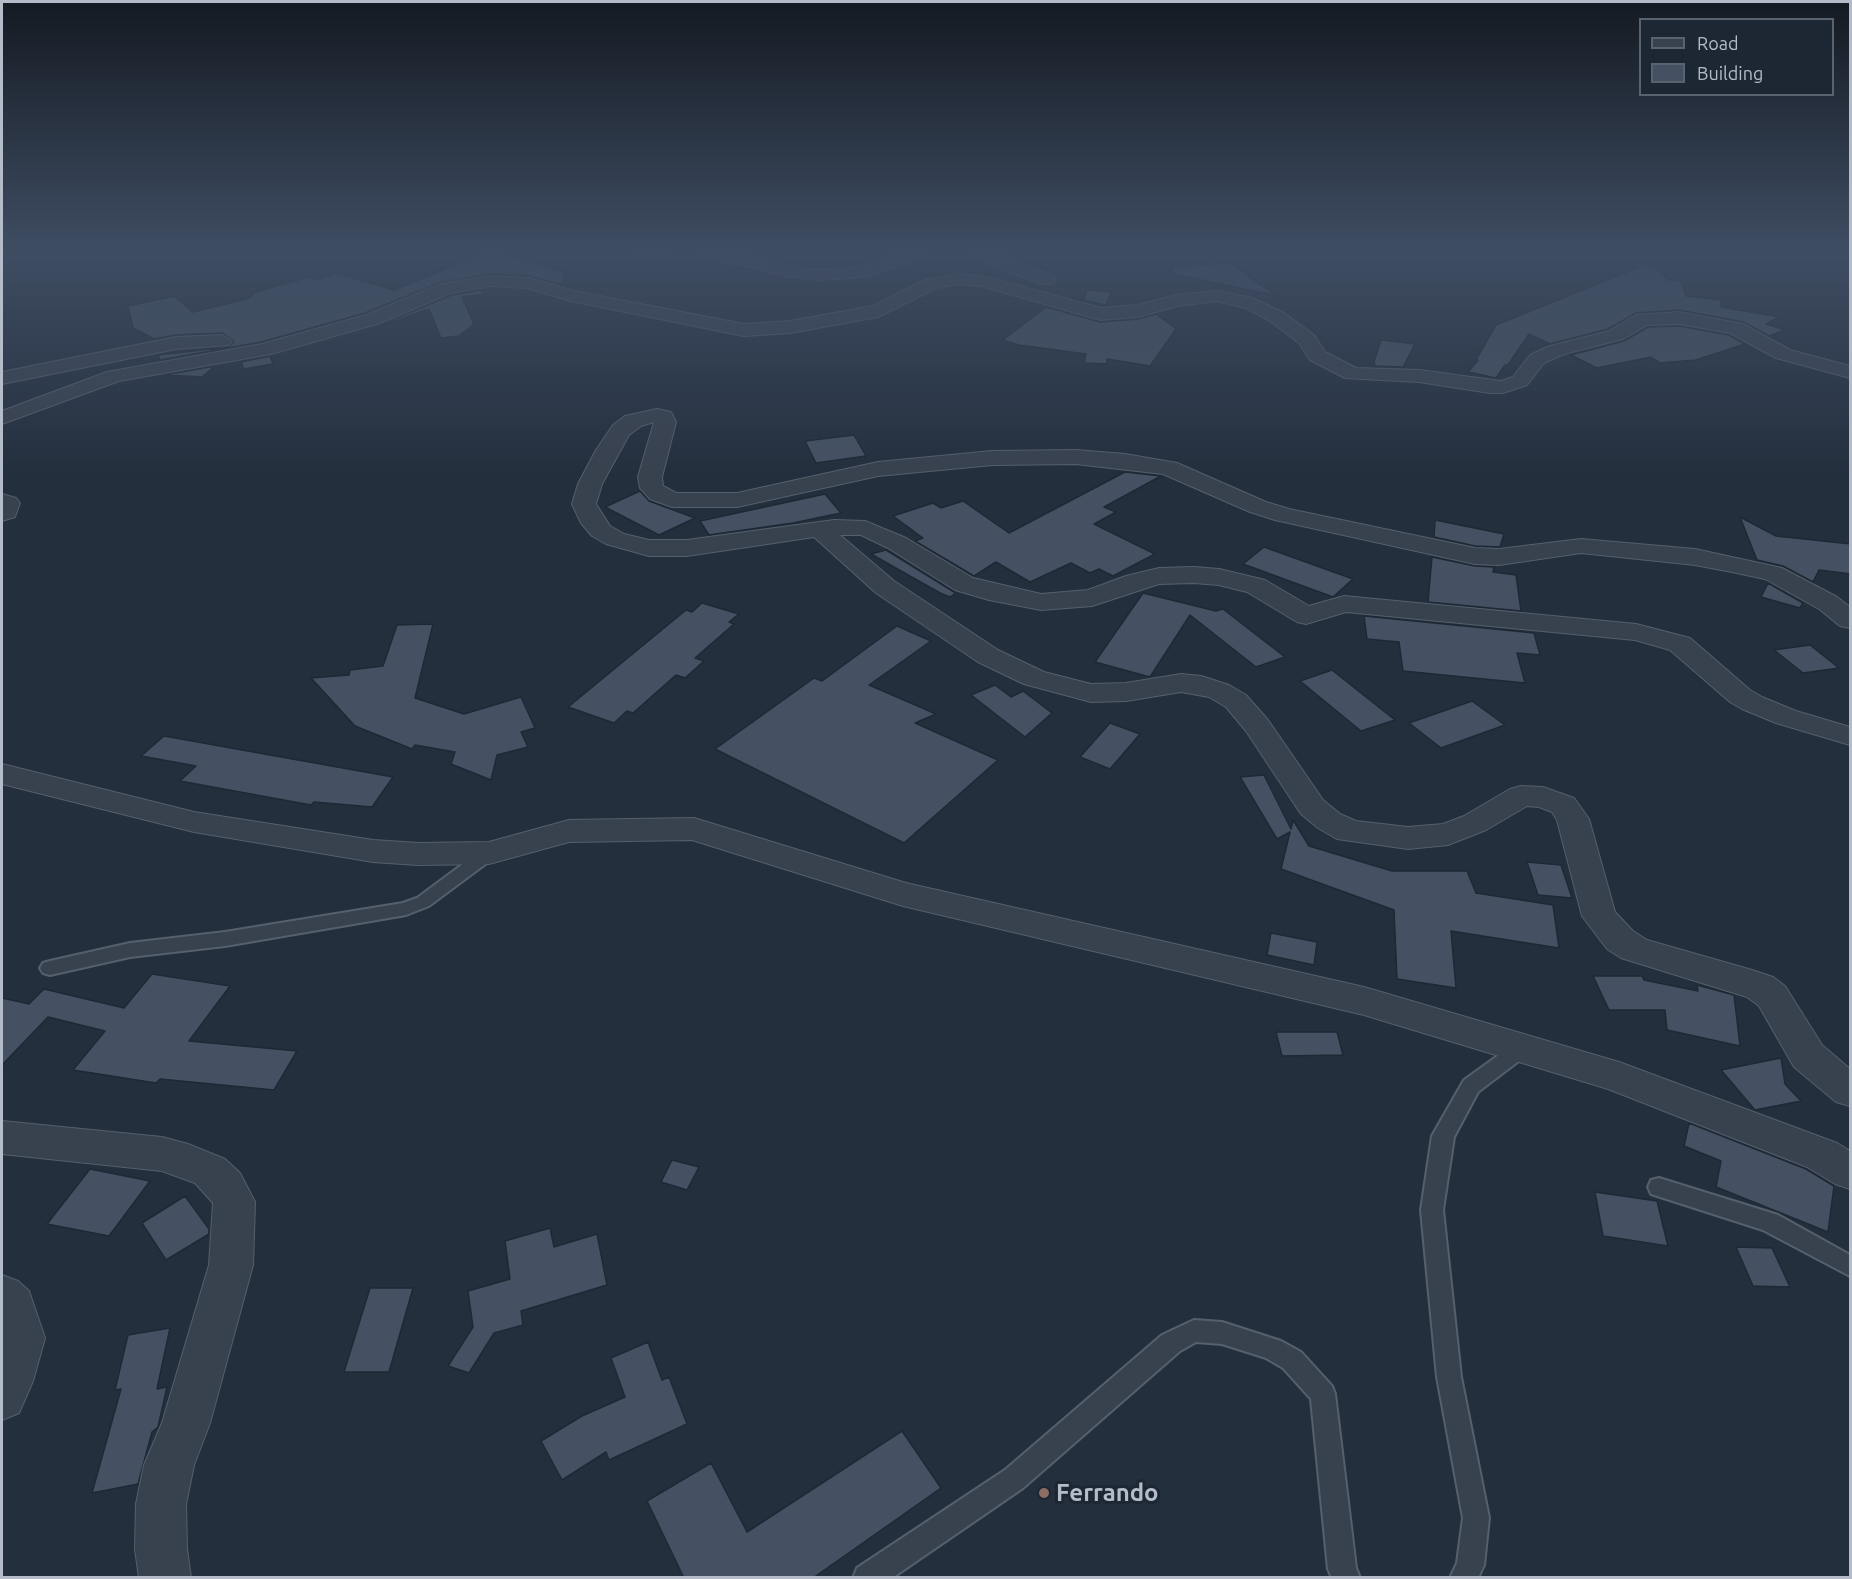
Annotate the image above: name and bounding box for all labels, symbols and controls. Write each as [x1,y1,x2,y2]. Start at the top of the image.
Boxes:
legend [1639,18,1834,96]
text: Road [1697,33,1739,53]
text: Building [1697,63,1763,83]
place label: Ferrando [1056,1479,1159,1507]
marker: Ferrando [1037,1486,1051,1500]

